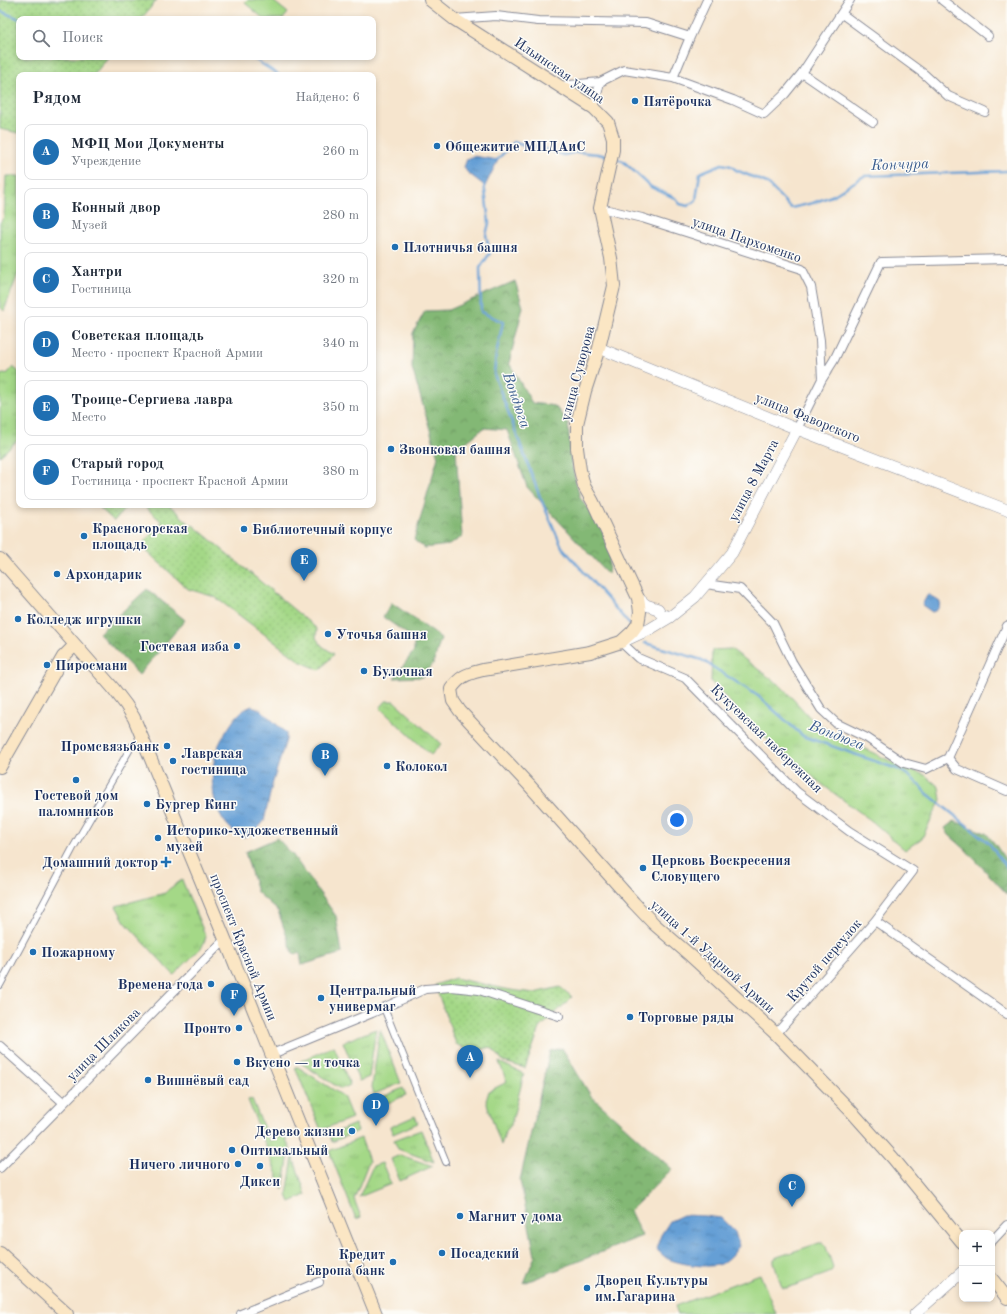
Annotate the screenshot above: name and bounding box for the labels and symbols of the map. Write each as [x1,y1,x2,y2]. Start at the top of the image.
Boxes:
street label: Ильинская улица [512,35,607,106]
place label: Пятёрочка [643,95,712,109]
marker: Пятёрочка [630,96,640,106]
place label: Общежитие МПДАиС [445,140,586,154]
marker: Общежитие МПДАиС [432,141,442,151]
water label: Кончура [870,157,929,174]
street label: улица Пархоменко [690,215,803,265]
place label: Плотничья башня [403,241,518,255]
marker: Плотничья башня [390,242,400,252]
street label: улица Суворова [559,324,597,422]
water label: Вондюга [499,370,532,430]
street label: улица Фаворского [753,391,862,445]
street label: улица 8 Марта [726,437,782,524]
place label: Звонковая башня [399,443,511,457]
marker: Звонковая башня [386,444,396,454]
place label: Красногорская площадь [92,522,188,552]
place label: Библиотечный корпус [252,523,393,537]
marker: Библиотечный корпус [239,524,249,534]
marker: Красногорская площадь [79,531,89,541]
pin: E [291,548,317,581]
place label: Архондарик [65,568,143,582]
marker: Архондарик [52,569,62,579]
place label: Колледж игрушки [26,613,141,627]
marker: Колледж игрушки [13,614,23,624]
place label: Уточья башня [336,628,427,642]
marker: Уточья башня [323,629,333,639]
place label: Гостевая изба [140,640,229,654]
marker: Гостевая изба [232,641,242,651]
place label: Пиросмани [55,659,128,673]
marker: Пиросмани [42,660,52,670]
place label: Булочная [372,665,433,679]
marker: Булочная [359,666,369,676]
street label: Кукуевская набережная [708,682,825,796]
water label: Вондюга [806,719,866,754]
place label: Промсвязьбанк [61,740,160,754]
marker: Промсвязьбанк [162,741,172,751]
pin: B [312,743,338,776]
place label: Лаврская гостиница [181,747,247,777]
marker: Лаврская гостиница [168,756,178,766]
place label: Колокол [395,760,448,774]
marker: Колокол [382,761,392,771]
marker: Гостевой дом паломников [71,775,81,785]
place label: Гостевой дом паломников [34,789,118,819]
place label: Бургер Кинг [155,798,236,812]
marker: Бургер Кинг [142,799,152,809]
your location [667,810,687,830]
place label: Историко-художественный музей [166,824,339,854]
marker: Историко-художественный музей [153,833,163,843]
place label: Церковь Воскресения Словущего [651,854,791,884]
place label: Домашний доктор [42,856,158,870]
marker: Домашний доктор [161,857,171,867]
marker: Церковь Воскресения Словущего [638,863,648,873]
street label: проспект Красной Армии [207,872,279,1023]
street label: улица 1-й Ударной Армии [648,897,777,1016]
street label: Крутой переулок [785,916,864,1005]
place label: Пожарному [41,946,116,960]
marker: Пожарному [28,947,38,957]
place label: Времена года [117,978,203,992]
marker: Времена года [206,979,216,989]
pin: F [221,983,247,1016]
place label: Центральный универмаг [329,984,416,1014]
marker: Центральный универмаг [316,993,326,1003]
street label: улица Шлякова [64,1005,143,1084]
place label: Торговые ряды [638,1011,734,1025]
marker: Торговые ряды [625,1012,635,1022]
place label: Пронто [183,1022,231,1036]
marker: Пронто [234,1023,244,1033]
pin: A [457,1045,483,1078]
place label: Вкусно — и точка [245,1056,360,1070]
marker: Вкусно — и точка [232,1057,242,1067]
place label: Вишнёвый сад [156,1074,249,1088]
marker: Вишнёвый сад [143,1075,153,1085]
pin: D [363,1093,389,1126]
place label: Дерево жизни [255,1125,344,1139]
marker: Дерево жизни [347,1126,357,1136]
place label: Оптимальный [240,1144,328,1158]
marker: Оптимальный [227,1145,237,1155]
place label: Ничего личного [129,1158,230,1172]
marker: Ничего личного [233,1159,243,1169]
marker: Дикси [255,1161,265,1171]
pin: C [779,1174,805,1207]
place label: Дикси [240,1175,280,1189]
place label: Магнит у дома [468,1210,562,1224]
marker: Магнит у дома [455,1211,465,1221]
place label: Посадский [450,1247,519,1261]
place label: Кредит Европа банк [305,1248,386,1278]
marker: Посадский [437,1248,447,1258]
marker: Кредит Европа банк [388,1257,398,1267]
place label: Дворец Культуры им.Гагарина [595,1274,708,1304]
marker: Дворец Культуры им.Гагарина [582,1283,592,1293]

